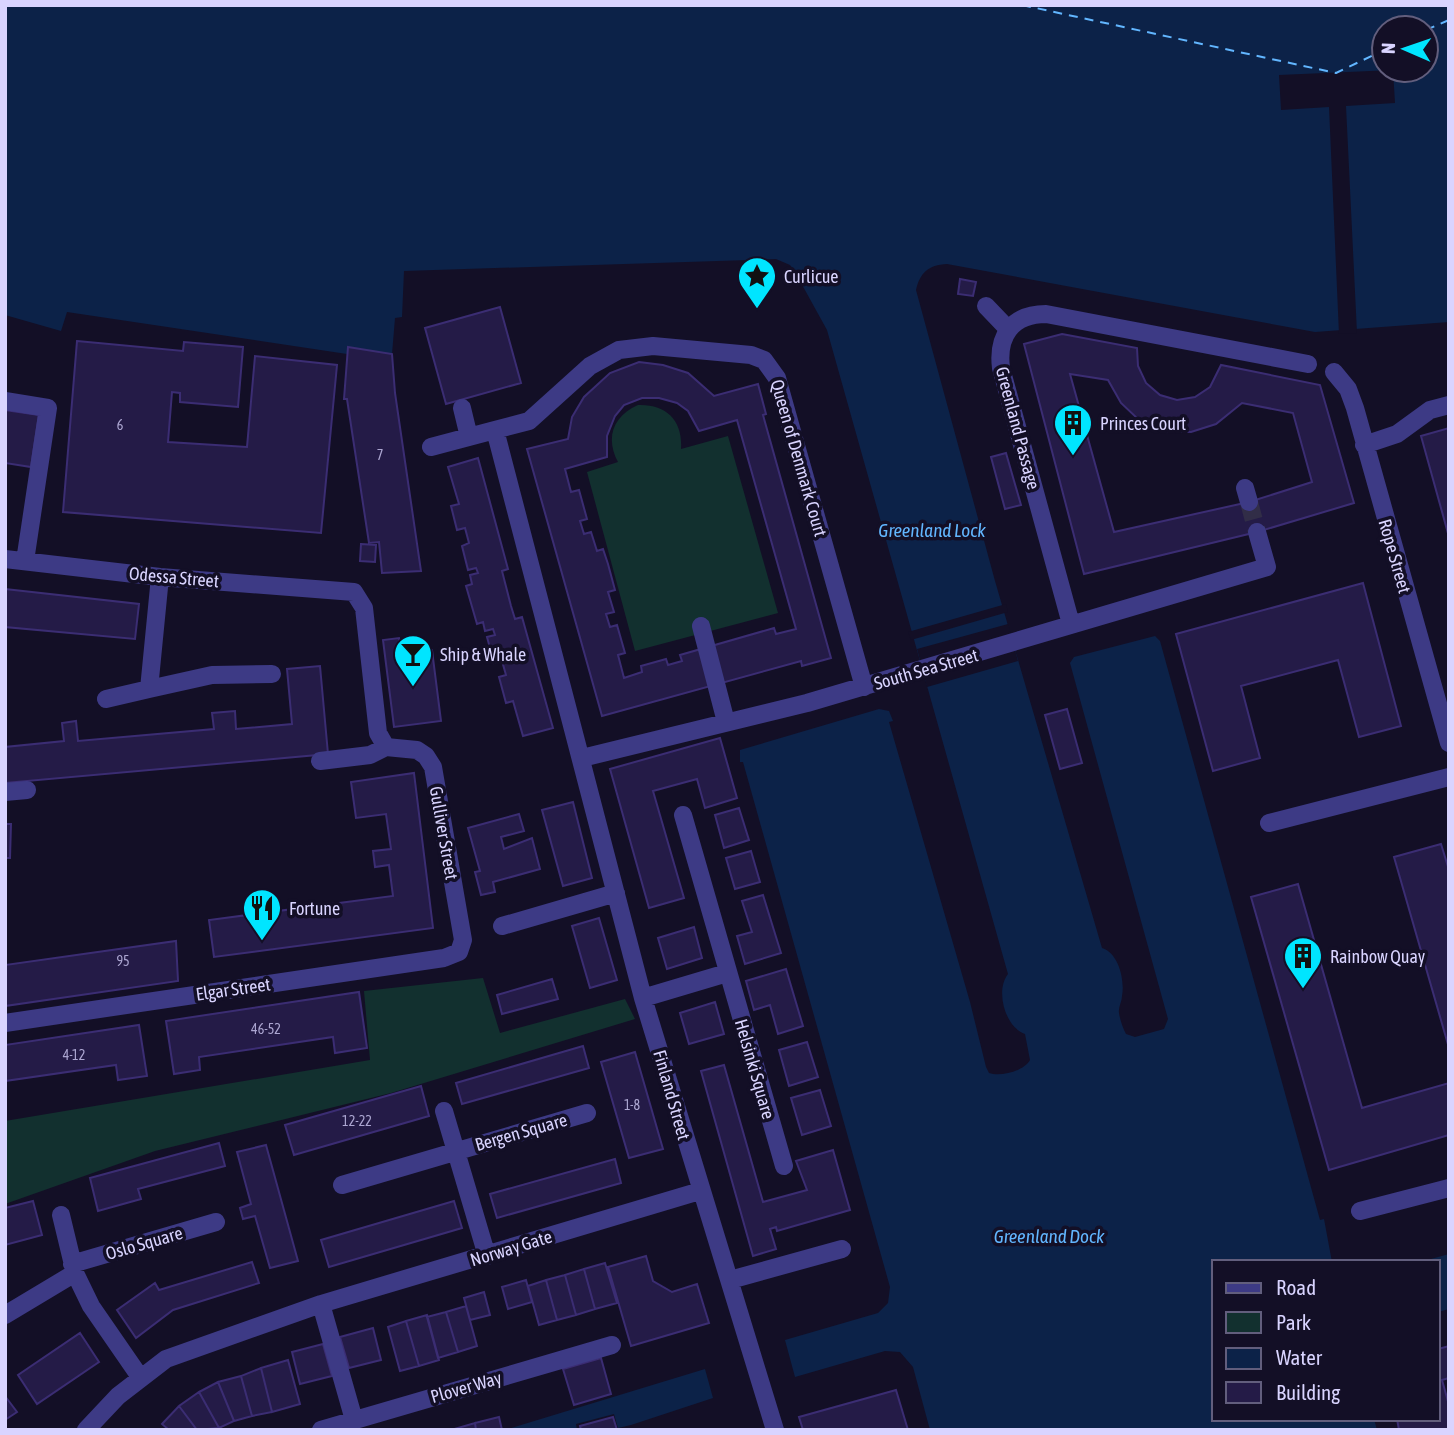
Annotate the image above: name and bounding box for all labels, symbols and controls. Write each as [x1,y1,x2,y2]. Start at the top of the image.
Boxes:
north arrow [1370,14,1440,84]
text: N [1377,42,1399,54]
place icon: Curlicue [736,255,778,310]
place label: Curlicue [784,266,839,287]
street label: Greenland Passage [992,364,1044,492]
street label: Queen of Denmark Court [767,377,831,539]
building icon: Princes Court [1052,402,1094,457]
place label: Princes Court [1100,413,1186,434]
house number: 6 [117,417,124,433]
house number: 7 [377,447,383,463]
street label: Rope Street [1374,517,1416,595]
water label: Greenland Lock [878,519,986,541]
street label: Odessa Street [128,563,220,591]
bar icon: Ship & Whale [392,633,434,688]
place label: Ship & Whale [440,644,526,665]
street label: South Sea Street [872,644,980,694]
street label: Gulliver Street [425,785,463,881]
restaurant icon: Fortune [241,887,283,942]
place label: Fortune [289,898,340,919]
building icon: Rainbow Quay [1282,935,1324,990]
place label: Rainbow Quay [1330,946,1425,967]
house number: 95 [116,953,130,969]
street label: Elgar Street [194,973,272,1005]
street label: Helsinki Square [731,1016,779,1122]
house number: 46-52 [251,1021,281,1037]
house number: 4-12 [63,1047,85,1063]
street label: Finland Street [649,1048,695,1142]
house number: 1-8 [624,1097,640,1113]
street label: Bergen Square [473,1109,569,1155]
house number: 12-22 [342,1113,372,1129]
street label: Oslo Square [103,1222,185,1264]
water label: Greenland Dock [994,1225,1105,1247]
street label: Norway Gate [468,1226,554,1270]
legend [1212,1260,1440,1421]
text: Road [1276,1275,1316,1299]
text: Park [1276,1310,1311,1334]
text: Water [1276,1345,1323,1369]
street label: Plover Way [428,1367,504,1407]
text: Building [1276,1380,1340,1404]

